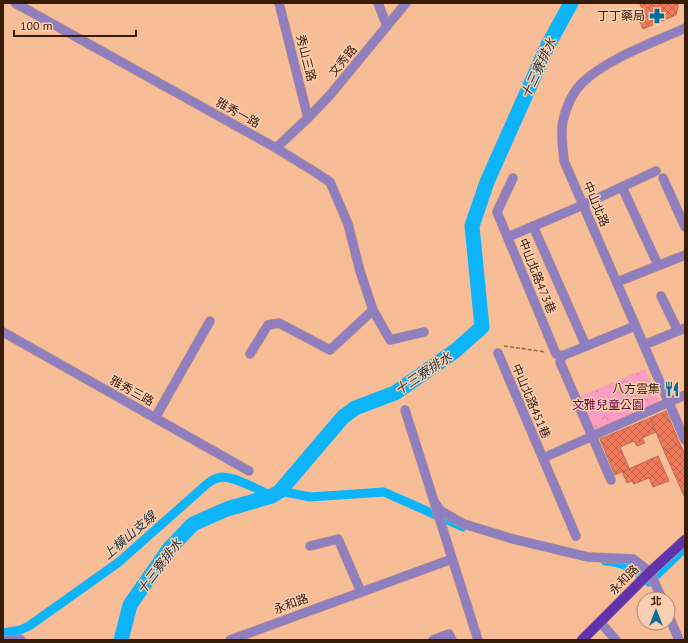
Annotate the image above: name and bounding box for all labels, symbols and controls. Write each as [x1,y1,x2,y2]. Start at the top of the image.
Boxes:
pharmacy icon: 丁丁藥局 [648,7,666,25]
place label: 丁丁藥局 [597,8,645,23]
scale bar [14,12,136,38]
text: 100 m [20,18,53,33]
street label: 秀山三路 [293,33,320,83]
water label: 十三寮排水 [517,34,560,101]
street label: 文秀路 [325,42,360,79]
street label: 雅秀一路 [214,94,263,131]
street label: 中山北路 [580,179,613,229]
street label: 中山北路473巷 [516,236,559,316]
water label: 十三寮排水 [392,348,456,399]
street label: 中山北路451巷 [509,361,554,440]
street label: 雅秀三路 [108,372,157,409]
restaurant icon: 八方雲集 [663,380,681,398]
place label: 八方雲集 [612,381,660,396]
park label: 文雅兒童公園 [572,397,644,412]
water label: 上橫山支線 [99,506,161,563]
water label: 十三寮排水 [133,534,186,597]
street label: 永和路 [606,562,642,598]
street label: 永和路 [271,590,310,617]
north arrow [636,591,676,631]
text: 北 [651,594,662,608]

